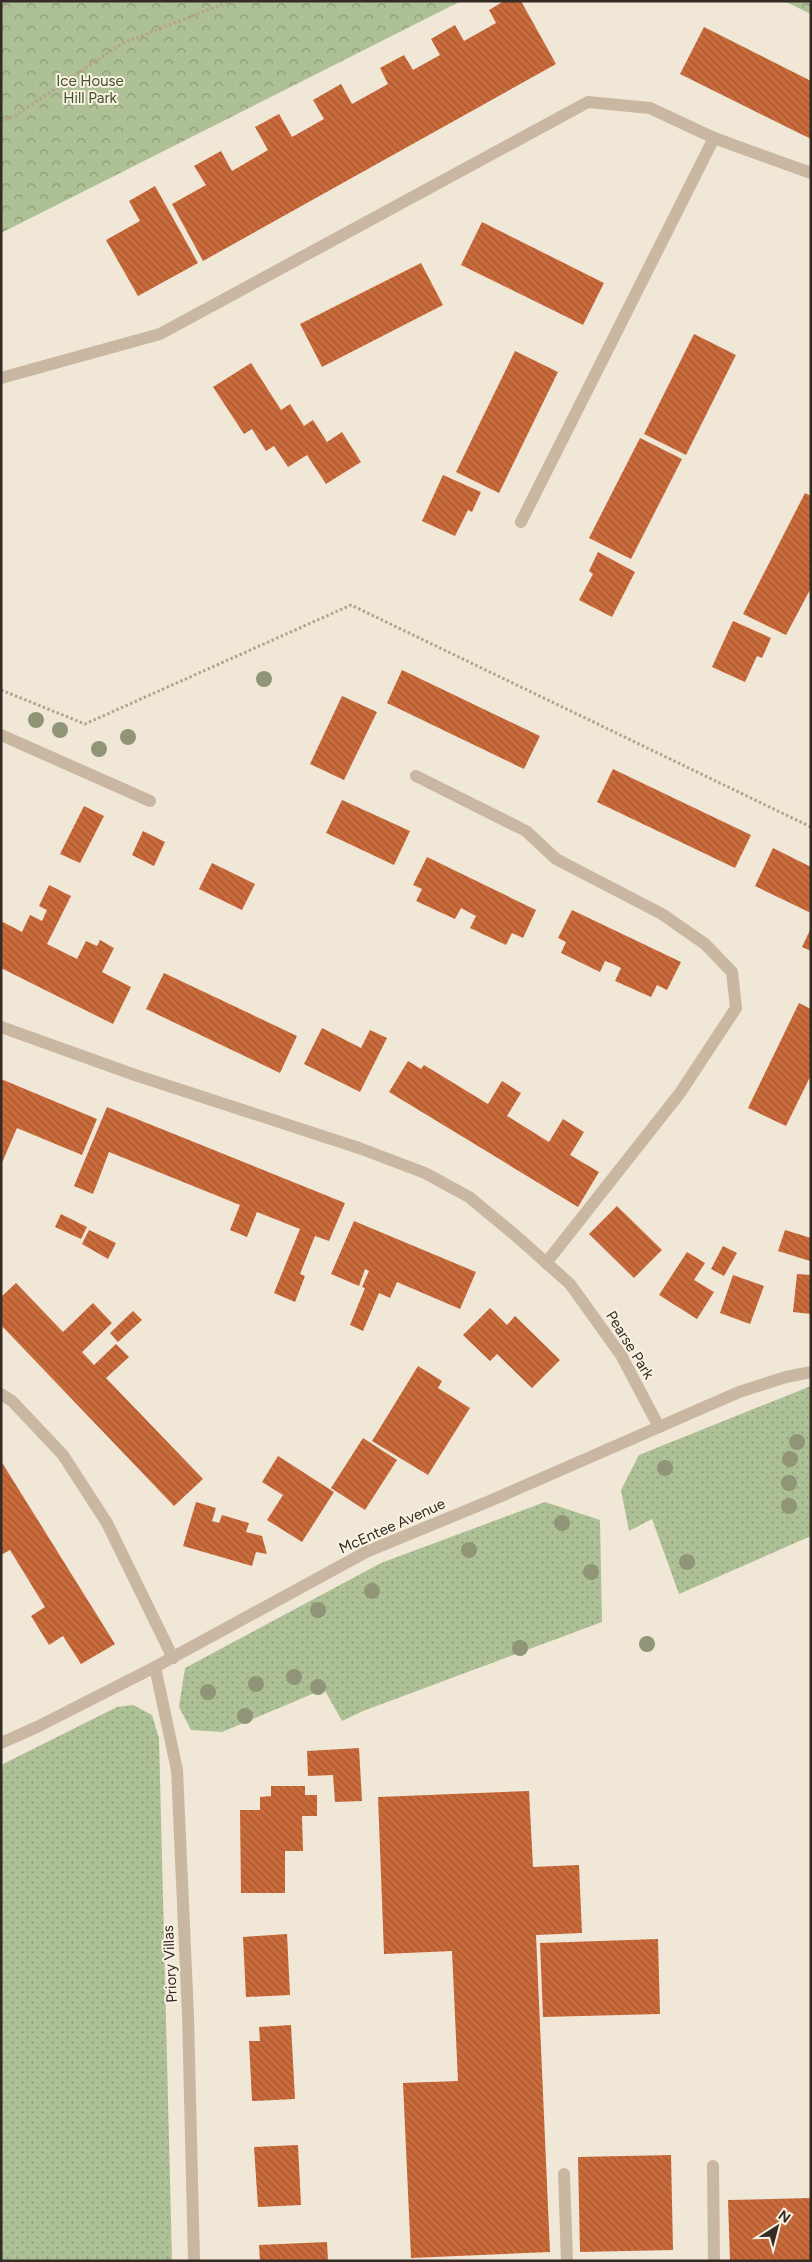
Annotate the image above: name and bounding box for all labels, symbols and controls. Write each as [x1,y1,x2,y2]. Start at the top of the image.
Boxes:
park label: Ice House Hill Park [56,72,124,107]
street label: Pearse Park [602,1308,658,1383]
street label: McEntee Avenue [336,1494,448,1558]
street label: Priory Villas [159,1925,181,2003]
north arrow [752,2202,802,2252]
text: N [775,2207,794,2227]

